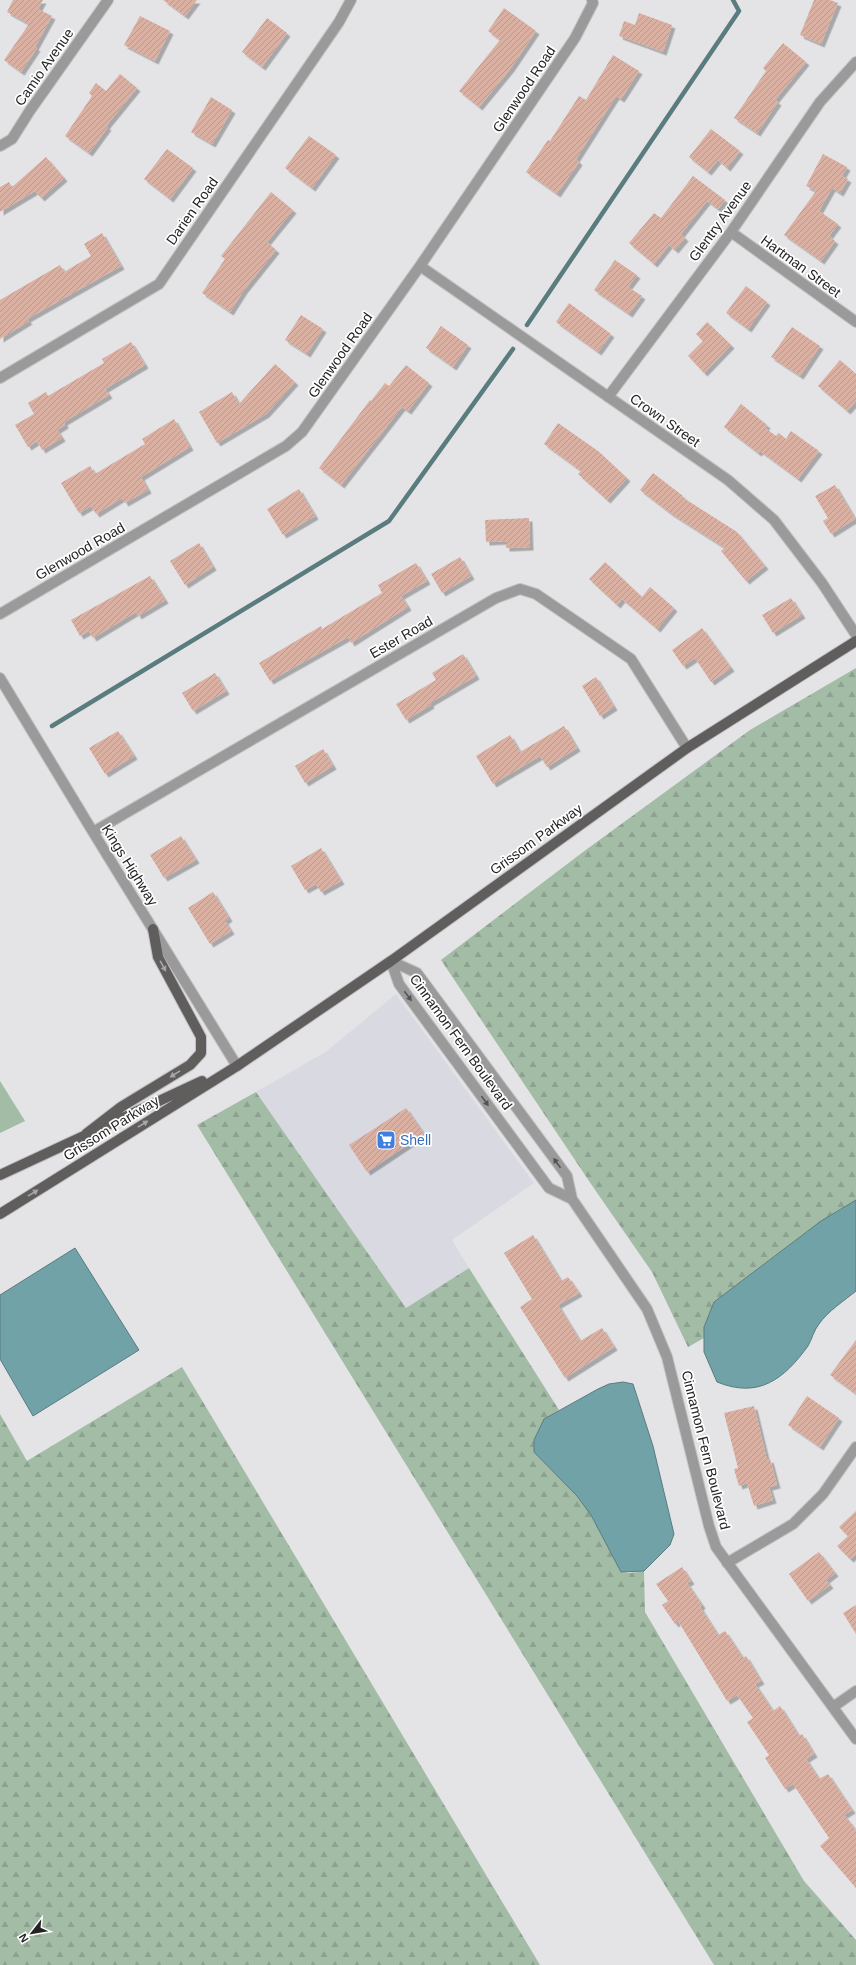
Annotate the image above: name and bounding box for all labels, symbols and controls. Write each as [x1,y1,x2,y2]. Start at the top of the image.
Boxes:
street label: Camio Avenue [11,25,77,109]
street label: Glenwood Road [489,43,559,135]
street label: Darien Road [163,174,221,248]
street label: Glentry Avenue [685,178,755,264]
street label: Hartman Street [758,232,844,300]
street label: Glenwood Road [305,309,375,401]
street label: Crown Street [627,390,703,450]
street label: Glenwood Road [33,519,127,583]
street label: Ester Road [367,613,435,661]
street label: Grissom Parkway [487,800,585,878]
street label: Kings Highway [99,821,161,909]
one-way arrow [160,960,166,972]
street label: Cinnamon Fern Boulevard [406,971,516,1113]
one-way arrow [404,990,412,1001]
one-way arrow [170,1070,181,1077]
street label: Grissom Parkway [60,1092,162,1164]
one-way arrow [481,1095,489,1106]
one-way arrow [137,1121,149,1128]
supermarket icon: Shell [375,1129,397,1151]
place label: Shell [400,1132,431,1148]
one-way arrow [553,1158,561,1169]
one-way arrow [28,1189,38,1197]
street label: Cinnamon Fern Boulevard [678,1369,734,1531]
north arrow [12,1913,52,1953]
text: N [16,1932,31,1945]

